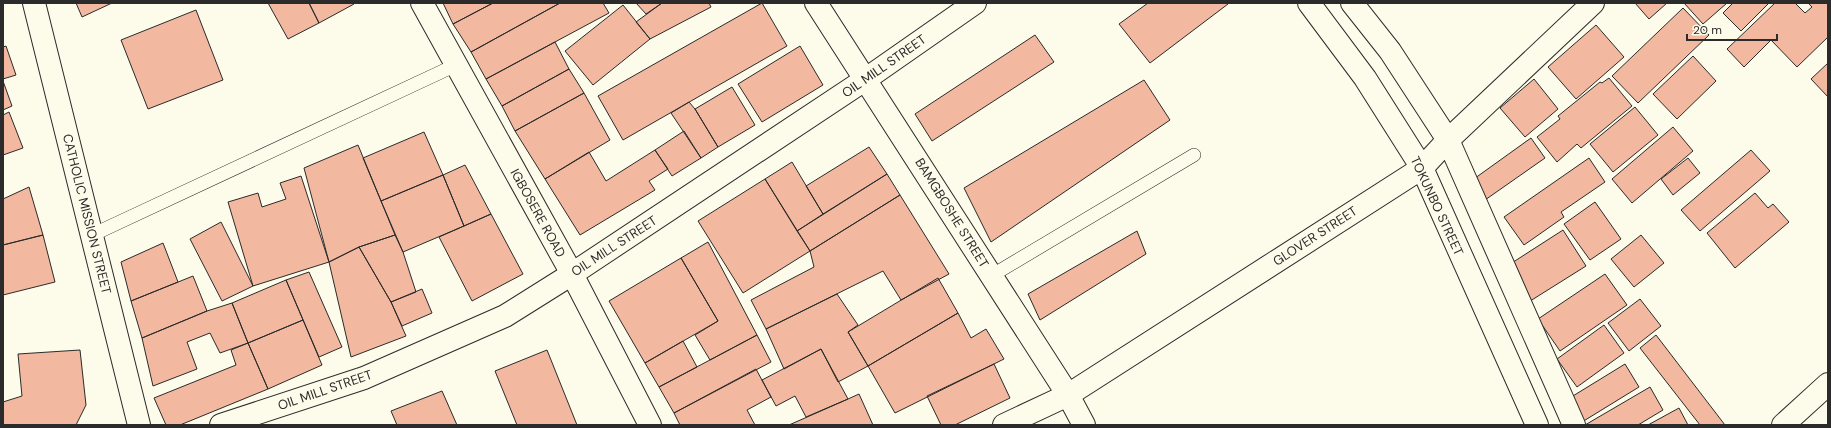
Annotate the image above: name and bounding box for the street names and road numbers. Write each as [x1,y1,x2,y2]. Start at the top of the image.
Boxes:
street label: OIL MILL STREET [839,31,929,101]
street label: CATHOLIC MISSION STREET [59,132,115,296]
street label: TOKUNBO STREET [1407,154,1467,258]
street label: BAMGBOSHE STREET [911,155,993,271]
street label: IGBOSERE ROAD [507,166,569,260]
street label: GLOVER STREET [1270,202,1360,270]
street label: OIL MILL STREET [568,212,660,280]
street label: OIL MILL STREET [275,366,375,414]

